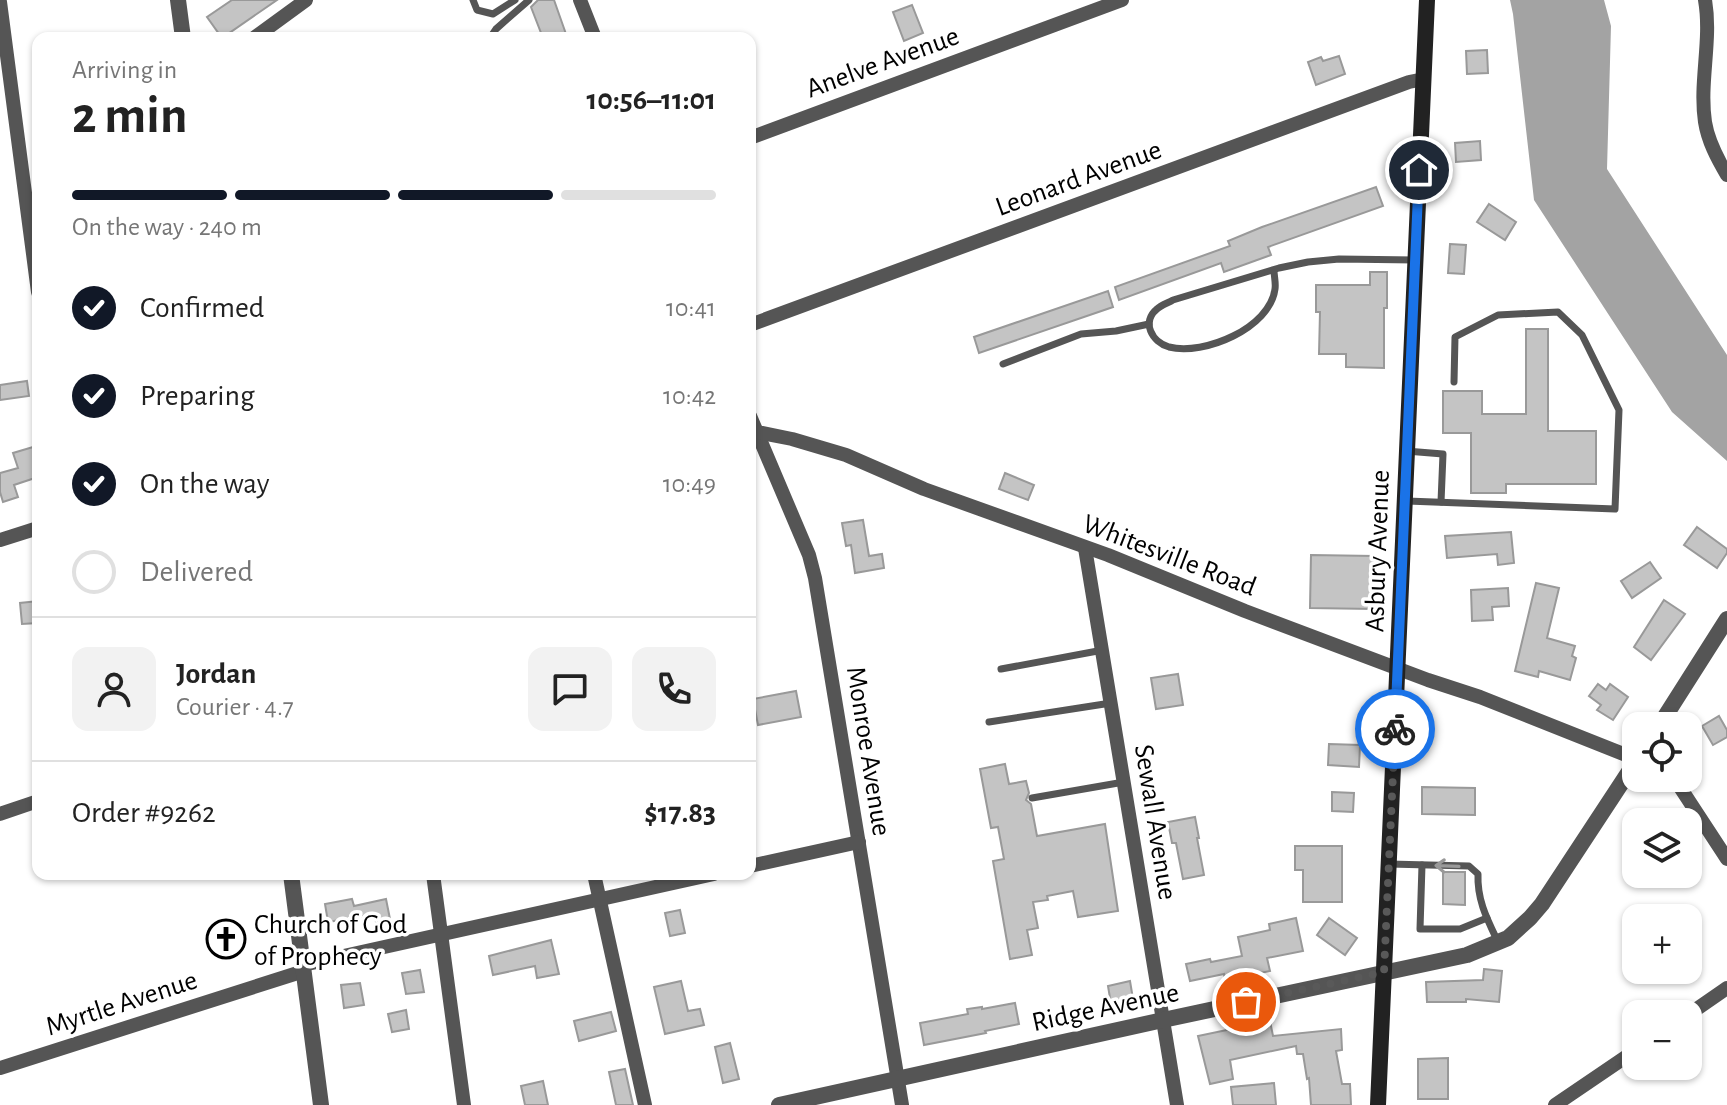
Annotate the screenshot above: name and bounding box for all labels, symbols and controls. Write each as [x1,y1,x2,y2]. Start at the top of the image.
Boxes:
street label: Anelve Avenue [802,22,963,104]
text: Arriving in [72,57,177,83]
text: 10:56–11:01 [587,85,716,115]
text: 2 min [72,90,187,142]
street label: Leonard Avenue [992,136,1165,222]
pin [1385,136,1453,204]
icon: home [1397,148,1441,192]
text: On the way · 240 m [72,214,262,240]
icon: check [72,286,116,330]
text: Confirmed [140,293,264,323]
text: 10:41 [666,295,716,321]
icon: check [72,374,116,418]
text: Preparing [140,381,255,411]
text: 10:42 [663,383,716,409]
icon: check [72,462,116,506]
text: On the way [140,469,269,499]
street label: Asbury Avenue [1361,469,1395,633]
text: 10:49 [663,471,716,497]
street label: Whitesville Road [1079,510,1260,602]
text: Delivered [140,557,253,587]
button: person [72,647,156,731]
button: chat [528,647,612,731]
button: phone [632,647,716,731]
text: Jordan [176,659,256,689]
street label: Monroe Avenue [841,665,895,838]
courier [1355,689,1435,769]
text: Courier · 4.7 [176,694,294,720]
icon: bike [1373,707,1417,751]
map controls [1622,712,1702,1080]
button: locate [1622,712,1702,792]
street label: Sewall Avenue [1129,743,1181,902]
text: Order #9262 [72,798,216,828]
text: $17.83 [644,798,716,828]
button: layers [1622,808,1702,888]
one-way arrow [1434,858,1461,873]
button: + [1622,904,1702,984]
place label: Church of God of Prophecy [254,911,407,971]
church icon: Church of God of Prophecy [205,918,247,960]
street label: Myrtle Avenue [42,966,201,1042]
pin [1212,968,1280,1036]
street label: Ridge Avenue [1029,979,1181,1037]
icon: bag [1224,980,1268,1024]
button: − [1622,1000,1702,1080]

